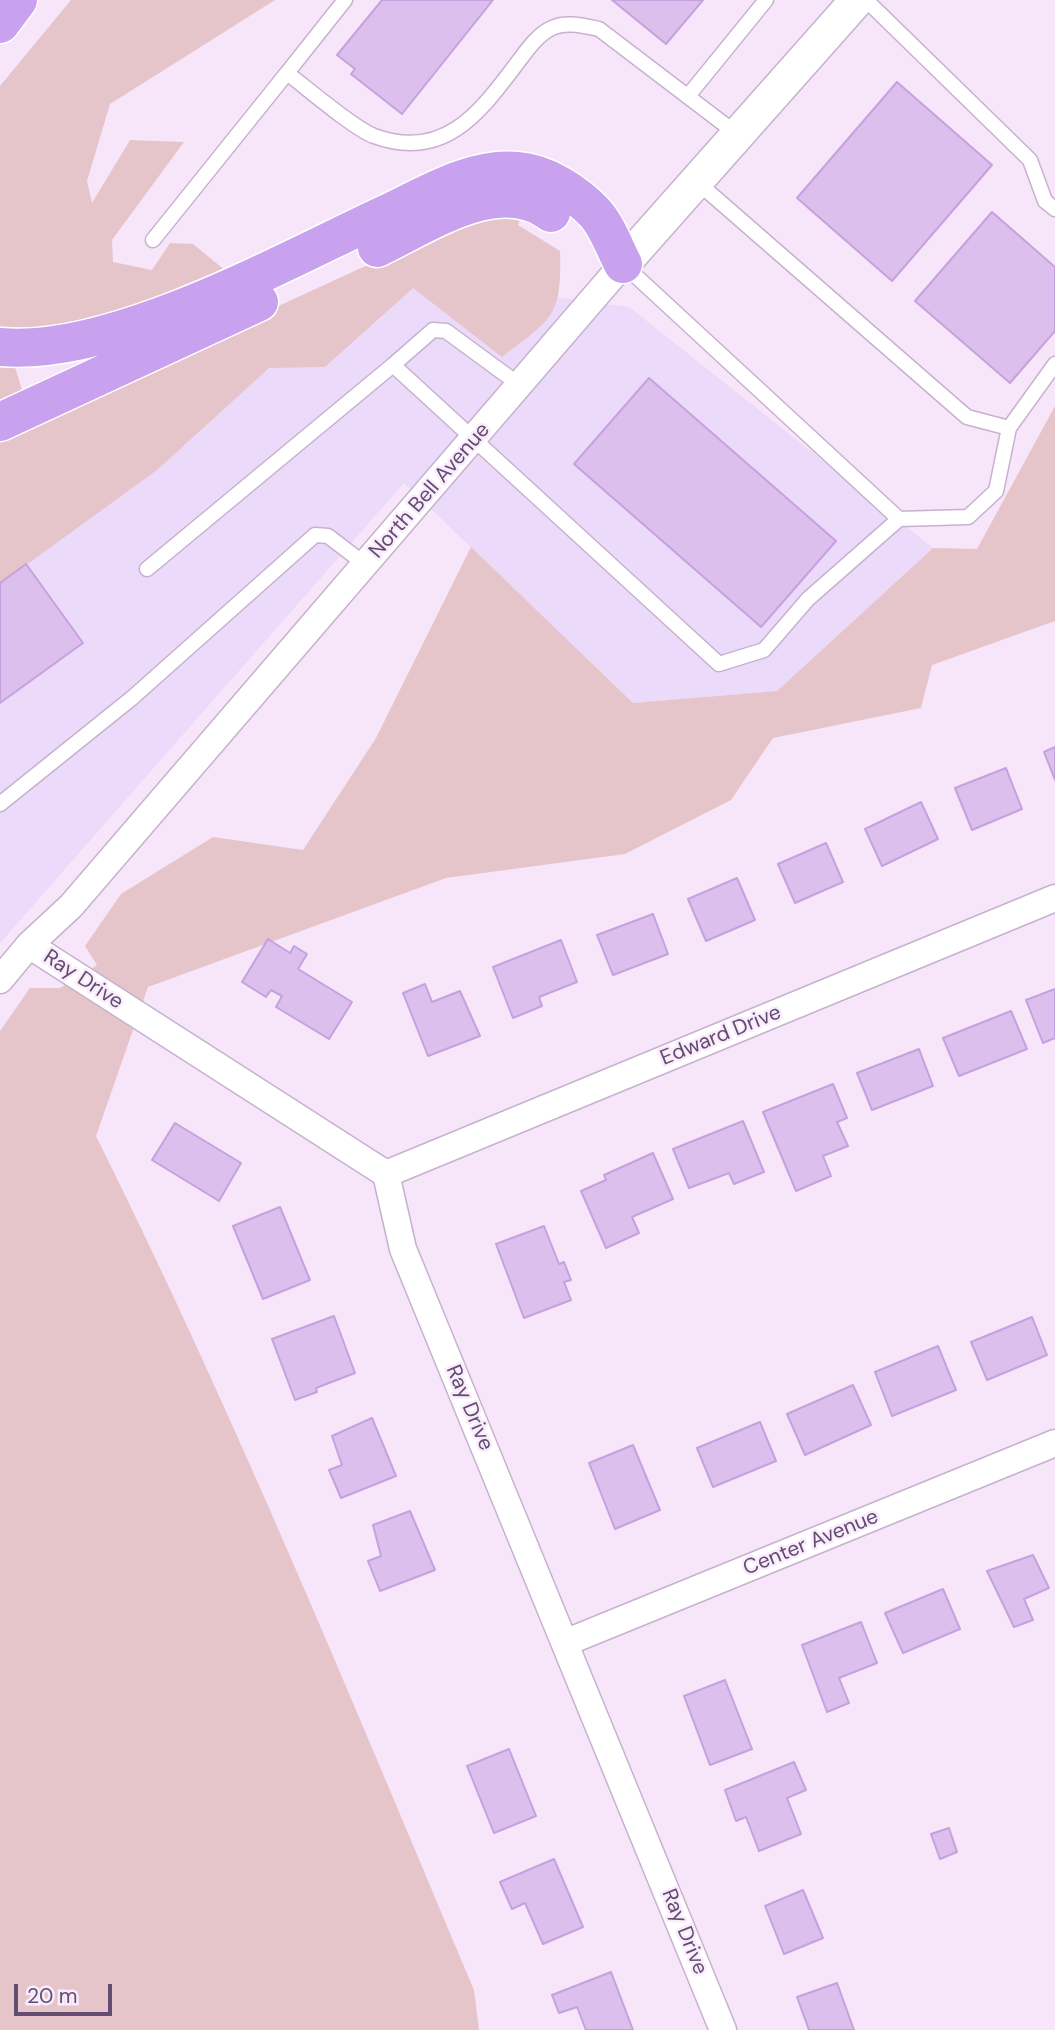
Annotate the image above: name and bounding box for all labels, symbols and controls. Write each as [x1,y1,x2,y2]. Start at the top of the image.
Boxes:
street label: North Bell Avenue [364,418,496,564]
street label: Ray Drive [38,945,128,1015]
street label: Edward Drive [657,1000,785,1072]
street label: Ray Drive [440,1362,498,1454]
street label: Center Avenue [740,1504,882,1582]
street label: Ray Drive [655,1885,713,1979]
scale bar [18,1970,116,2014]
text: 20 m [27,1982,78,2010]

